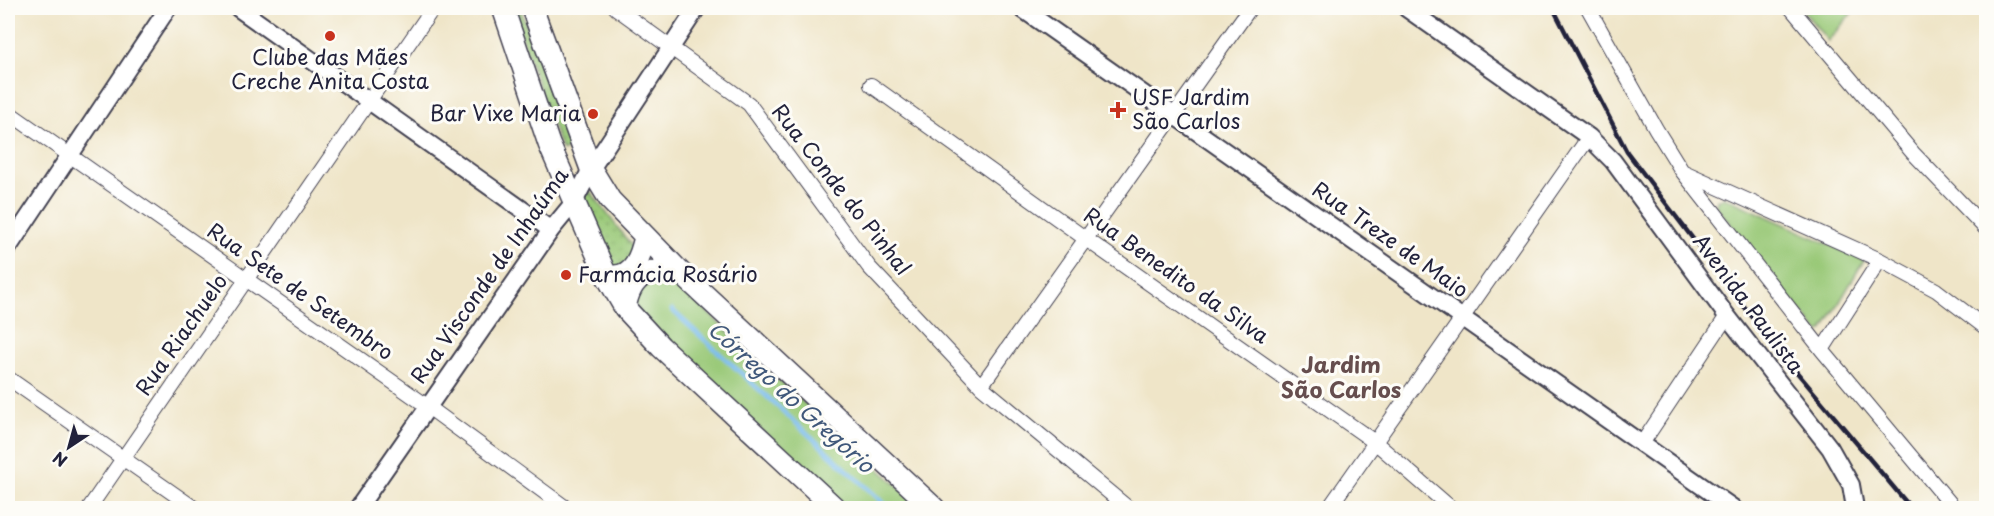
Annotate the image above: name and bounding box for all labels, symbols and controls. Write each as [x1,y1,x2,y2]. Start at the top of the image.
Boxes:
marker: Clube das Mães Creche Anita Costa [323,29,337,43]
place label: Clube das Mães Creche Anita Costa [231,40,429,96]
place label: USF Jardim São Carlos [1132,80,1250,136]
place label: Bar Vixe Maria [430,96,582,128]
street label: Rua Conde do Pinhal [765,96,920,281]
marker: USF Jardim São Carlos [1109,101,1127,119]
marker: Bar Vixe Maria [586,107,600,121]
street label: Rua Visconde de Inhaúma [401,160,575,389]
street label: Rua Treze de Maio [1307,172,1476,304]
street label: Rua Benedito da Silva [1078,198,1276,351]
street label: Rua Sete de Setembro [201,214,401,367]
street label: Avenida Paulista [1686,226,1813,379]
place label: Farmácia Rosário [578,257,758,289]
street label: Rua Riachuelo [126,266,234,401]
marker: Farmácia Rosário [559,268,573,282]
water label: Córrego do Gregório [702,312,883,480]
district label: Jardim São Carlos [1281,347,1401,405]
north arrow [39,417,99,477]
text: N [47,447,72,473]

